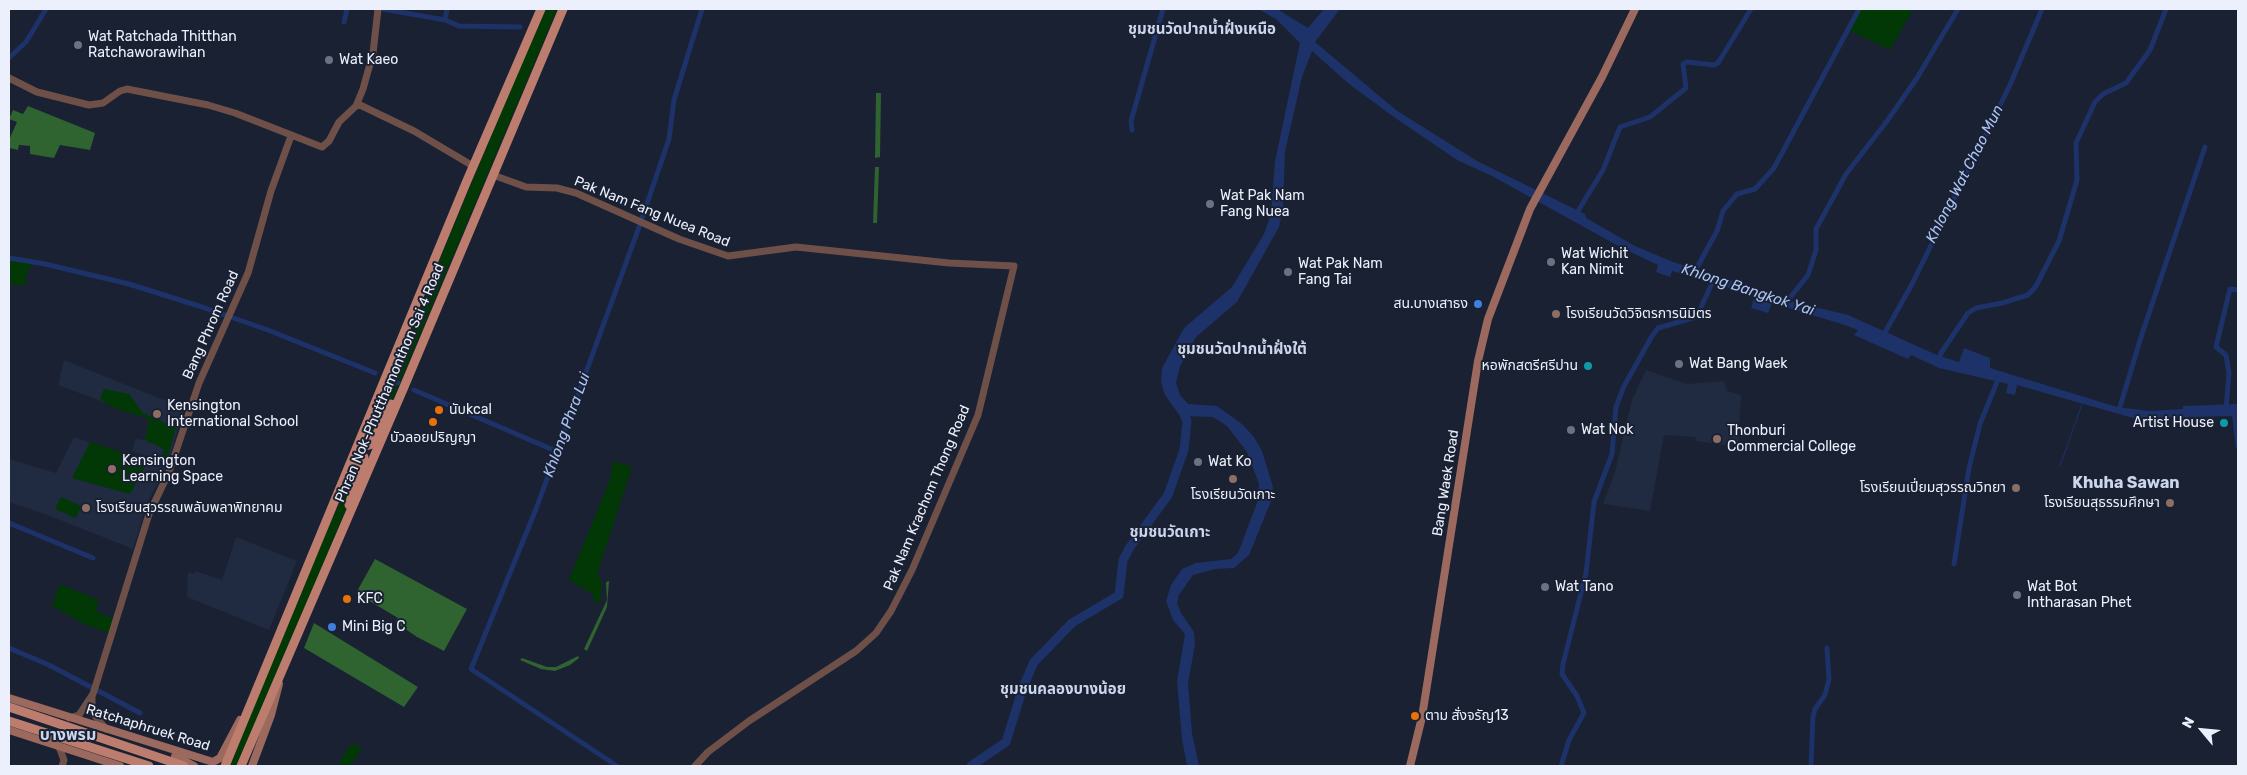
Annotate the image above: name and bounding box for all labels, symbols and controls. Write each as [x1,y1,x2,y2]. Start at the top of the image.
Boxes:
district label: ชุมชนวัดปากน้ำฝั่งเหนือ [1128,21,1276,39]
place label: Wat Ratchada Thitthan Ratchaworawihan [88,29,237,62]
marker: Wat Ratchada Thitthan Ratchaworawihan [72,39,84,51]
place label: Wat Kaeo [339,52,398,68]
marker: Wat Kaeo [323,54,335,66]
water label: Khlong Wat Chao Mun [1922,102,2008,246]
street label: Pak Nam Fang Nuea Road [572,173,732,251]
place label: Wat Pak Nam Fang Nuea [1220,188,1305,220]
marker: Wat Pak Nam Fang Nuea [1204,198,1216,210]
place label: Wat Wichit Kan Nimit [1561,246,1628,278]
place label: Wat Pak Nam Fang Tai [1298,256,1383,288]
marker: Wat Wichit Kan Nimit [1545,256,1557,268]
water label: Khlong Bangkok Yai [1679,260,1817,320]
street label: Phran Nok-Phutthamonthon Sai 4 Road [332,261,448,505]
marker: Wat Pak Nam Fang Tai [1282,266,1294,278]
street label: Bang Phrom Road [180,268,242,382]
place label: สน.บางเสาธง [1393,296,1468,312]
marker: สน.บางเสาธง [1472,298,1484,310]
place label: โรงเรียนวัดวิจิตรการนิมิตร [1566,306,1712,322]
marker: โรงเรียนวัดวิจิตรการนิมิตร [1550,308,1562,320]
district label: ชุมชนวัดปากน้ำฝั่งใต้ [1177,341,1307,359]
place label: Wat Bang Waek [1689,356,1788,372]
place label: หอพักสตรีศรีปาน [1482,358,1578,374]
marker: Wat Bang Waek [1673,358,1685,370]
marker: หอพักสตรีศรีปาน [1582,360,1594,372]
water label: Khlong Phra Lui [540,370,594,480]
place label: Kensington International School [167,398,298,431]
place label: นับkcal [449,402,492,418]
street label: Pak Nam Krachom Thong Road [880,403,974,593]
marker: นับkcal [433,404,445,416]
marker: Kensington International School [151,408,163,420]
place label: Artist House [2133,415,2214,431]
marker: บัวลอยปริญญา [427,416,439,428]
marker: Artist House [2218,417,2230,429]
place label: Wat Nok [1581,422,1633,438]
place label: Thonburi Commercial College [1727,423,1856,456]
marker: Wat Nok [1565,424,1577,436]
street label: Bang Waek Road [1429,429,1463,537]
place label: บัวลอยปริญญา [390,430,476,446]
marker: Thonburi Commercial College [1711,433,1723,445]
place label: Kensington Learning Space [122,453,223,486]
place label: Wat Ko [1208,454,1252,470]
marker: Wat Ko [1192,456,1204,468]
marker: Kensington Learning Space [106,463,118,475]
marker: โรงเรียนวัดเกาะ [1227,473,1239,485]
district label: Khuha Sawan [2072,473,2180,493]
place label: โรงเรียนเปี่ยมสุวรรณวิทยา [1860,480,2006,496]
marker: โรงเรียนเปี่ยมสุวรรณวิทยา [2010,482,2022,494]
place label: โรงเรียนวัดเกาะ [1191,487,1275,503]
place label: โรงเรียนสุธรรมศึกษา [2044,495,2160,511]
marker: โรงเรียนสุธรรมศึกษา [2164,497,2176,509]
place label: โรงเรียนสุวรรณพลับพลาพิทยาคม [96,500,283,516]
marker: โรงเรียนสุวรรณพลับพลาพิทยาคม [80,502,92,514]
district label: ชุมชนวัดเกาะ [1130,524,1210,542]
place label: Wat Tano [1555,579,1614,595]
place label: Wat Bot Intharasan Phet [2027,579,2131,612]
marker: Wat Tano [1539,581,1551,593]
marker: Wat Bot Intharasan Phet [2011,589,2023,601]
place label: KFC [357,591,383,607]
marker: KFC [341,593,353,605]
place label: Mini Big C [342,619,406,635]
marker: Mini Big C [326,621,338,633]
district label: ชุมชนคลองบางน้อย [1000,681,1126,699]
street label: Ratchaphruek Road [84,701,212,755]
north arrow [2177,705,2227,755]
place label: ตาม สั่งจรัญ13 [1425,708,1509,724]
marker: ตาม สั่งจรัญ13 [1409,710,1421,722]
text: N [2178,714,2198,731]
district label: บางพรม [40,725,96,745]

